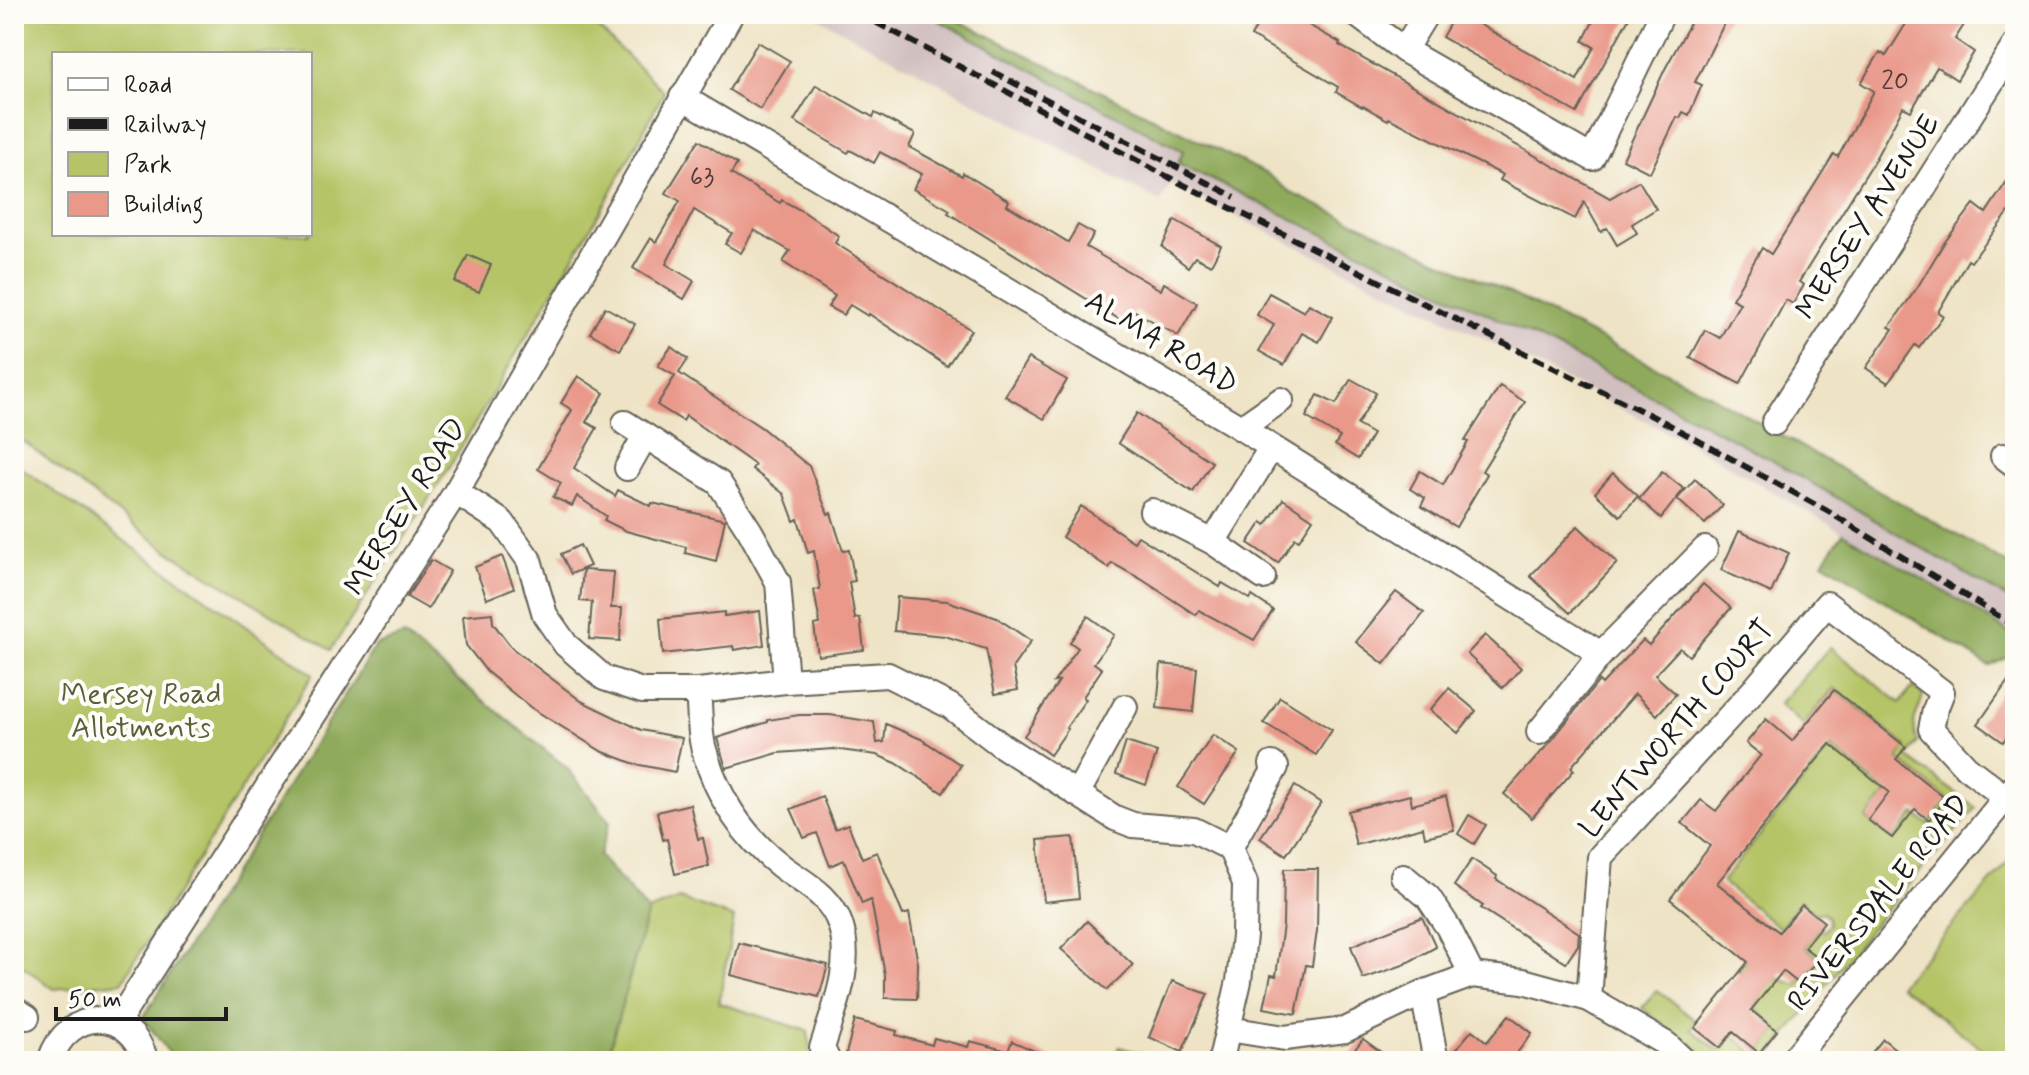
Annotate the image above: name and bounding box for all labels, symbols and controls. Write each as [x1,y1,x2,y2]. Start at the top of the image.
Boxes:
legend [52,52,312,236]
house number: 20 [1881,65,1909,99]
text: Road [124,70,172,101]
street label: MERSEY AVENUE [1787,107,1949,327]
text: Railway [124,110,207,141]
text: Park [124,150,172,181]
house number: 63 [690,161,714,195]
text: Building [124,190,204,224]
street label: ALMA ROAD [1077,282,1245,404]
street label: MERSEY ROAD [336,411,476,603]
street label: LENTWORTH COURT [1571,611,1783,847]
park label: Mersey Road Allotments [61,675,221,748]
street label: RIVERSDALE ROAD [1779,786,1979,1020]
scale bar [56,971,226,1021]
text: 50 m [68,985,122,1016]

